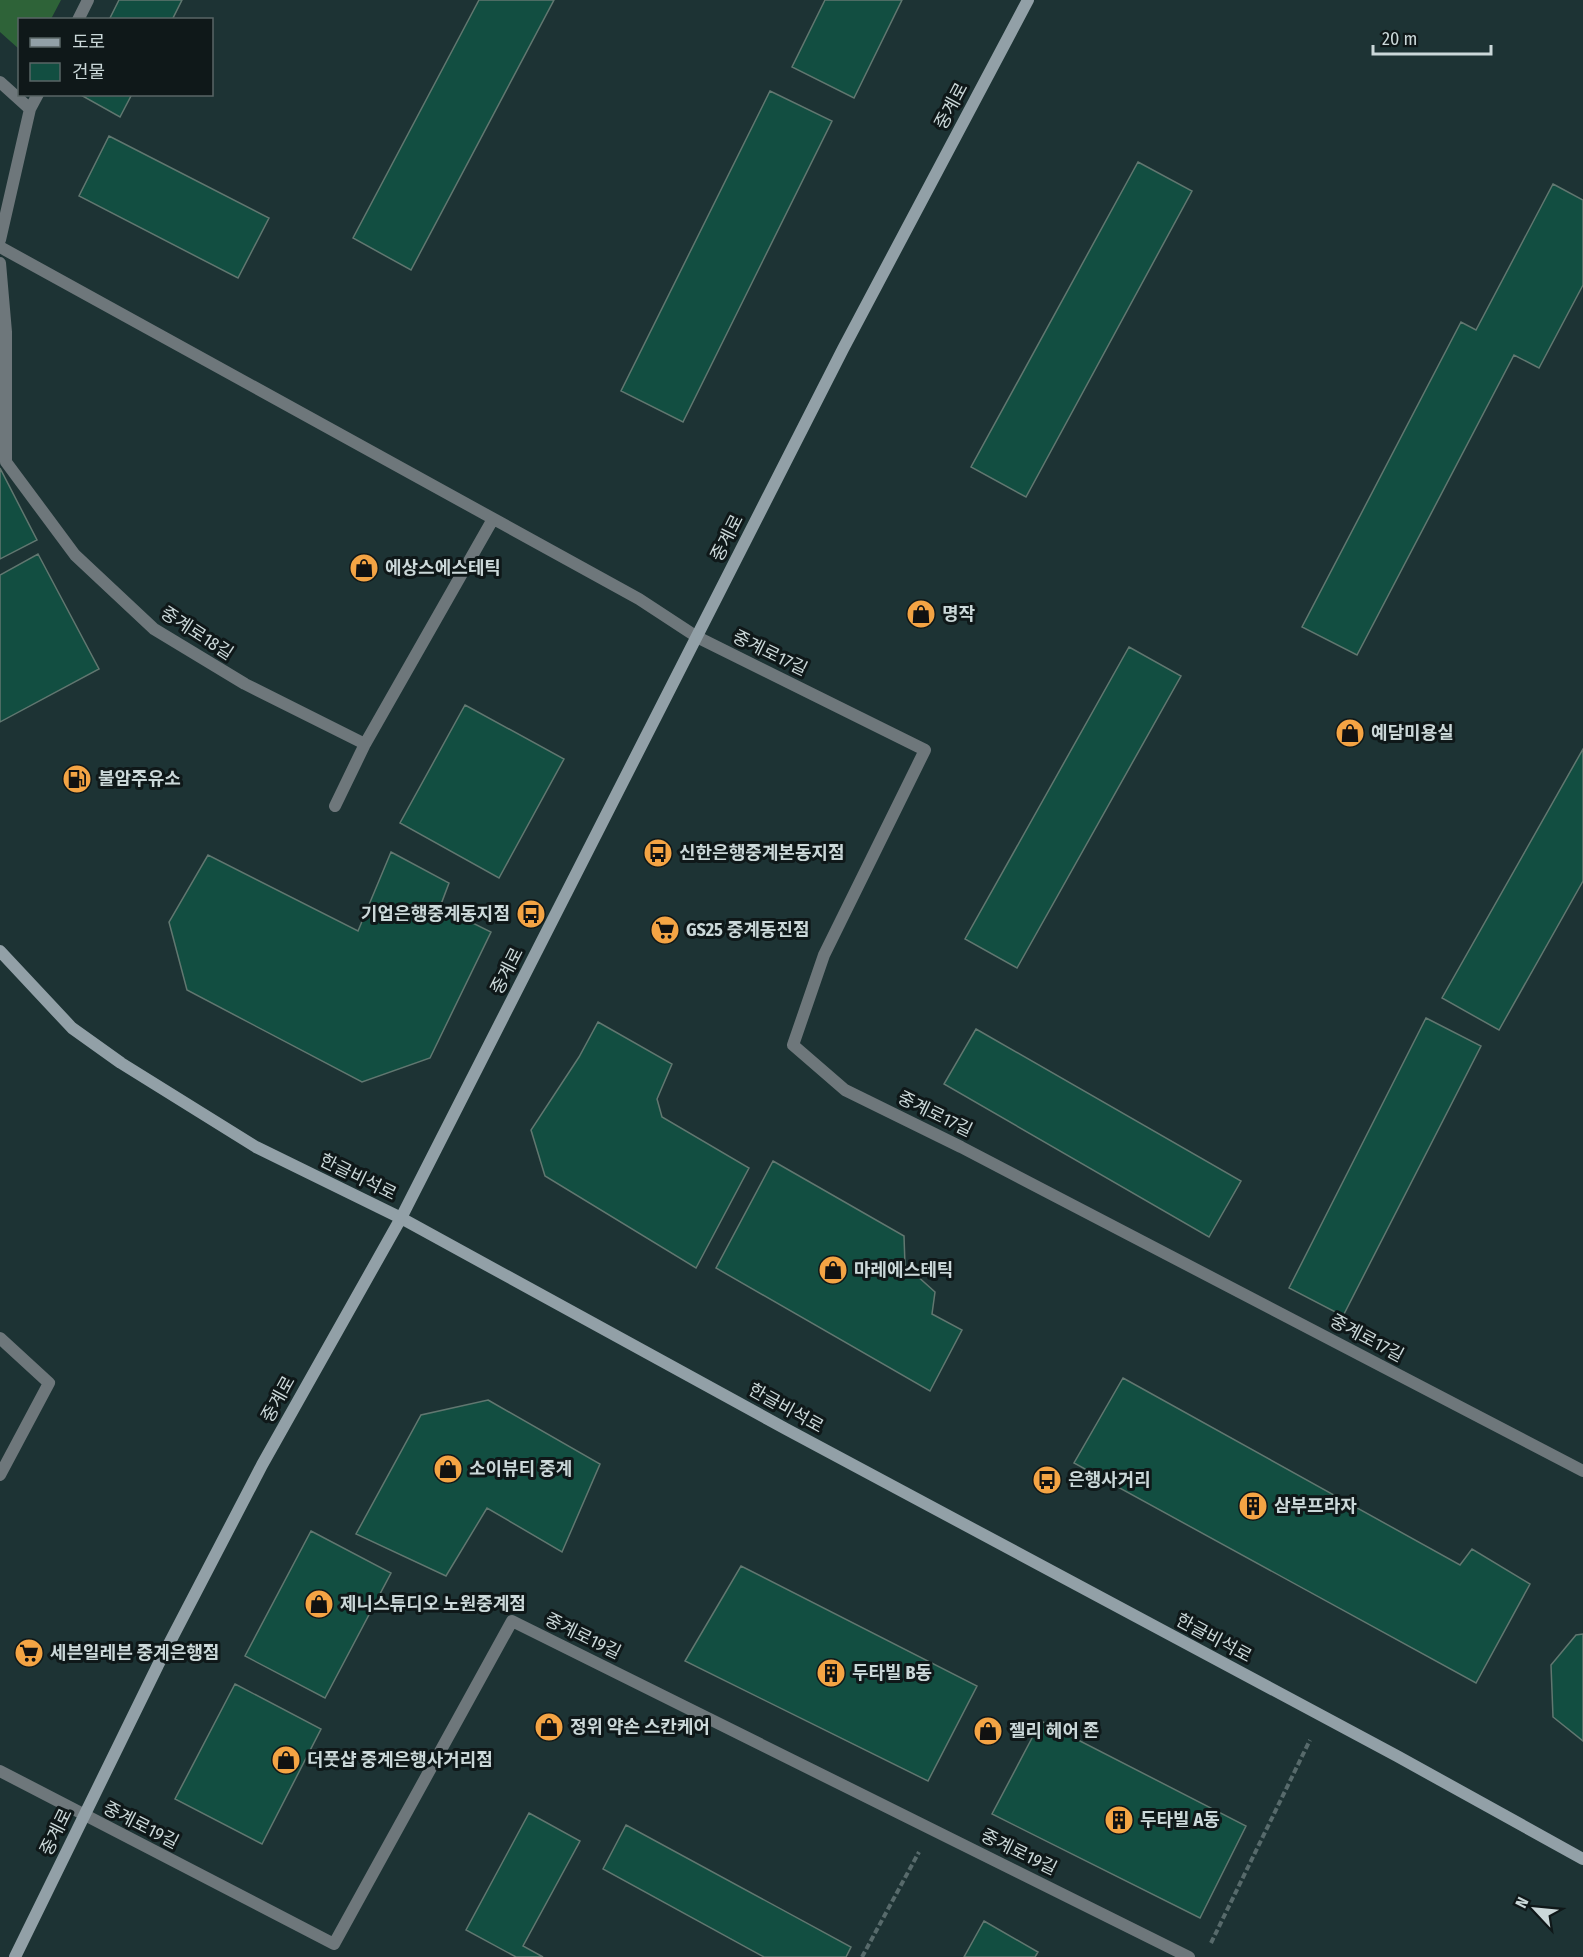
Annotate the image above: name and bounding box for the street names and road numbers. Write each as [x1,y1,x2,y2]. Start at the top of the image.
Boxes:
street label: 중계로 [930,79,972,133]
street label: 중계로 [706,511,748,565]
street label: 중계로18길 [157,601,237,665]
street label: 중계로17길 [729,625,811,681]
street label: 중계로 [486,944,528,998]
street label: 중계로17길 [894,1086,976,1142]
street label: 한글비석로 [316,1149,400,1205]
street label: 중계로17길 [1326,1309,1408,1367]
street label: 중계로 [256,1372,300,1426]
street label: 한글비석로 [744,1378,828,1438]
street label: 중계로19길 [541,1608,625,1664]
street label: 한글비석로 [1172,1609,1256,1667]
street label: 중계로19길 [99,1797,183,1853]
street label: 중계로 [35,1805,77,1859]
street label: 중계로19길 [977,1824,1061,1880]

